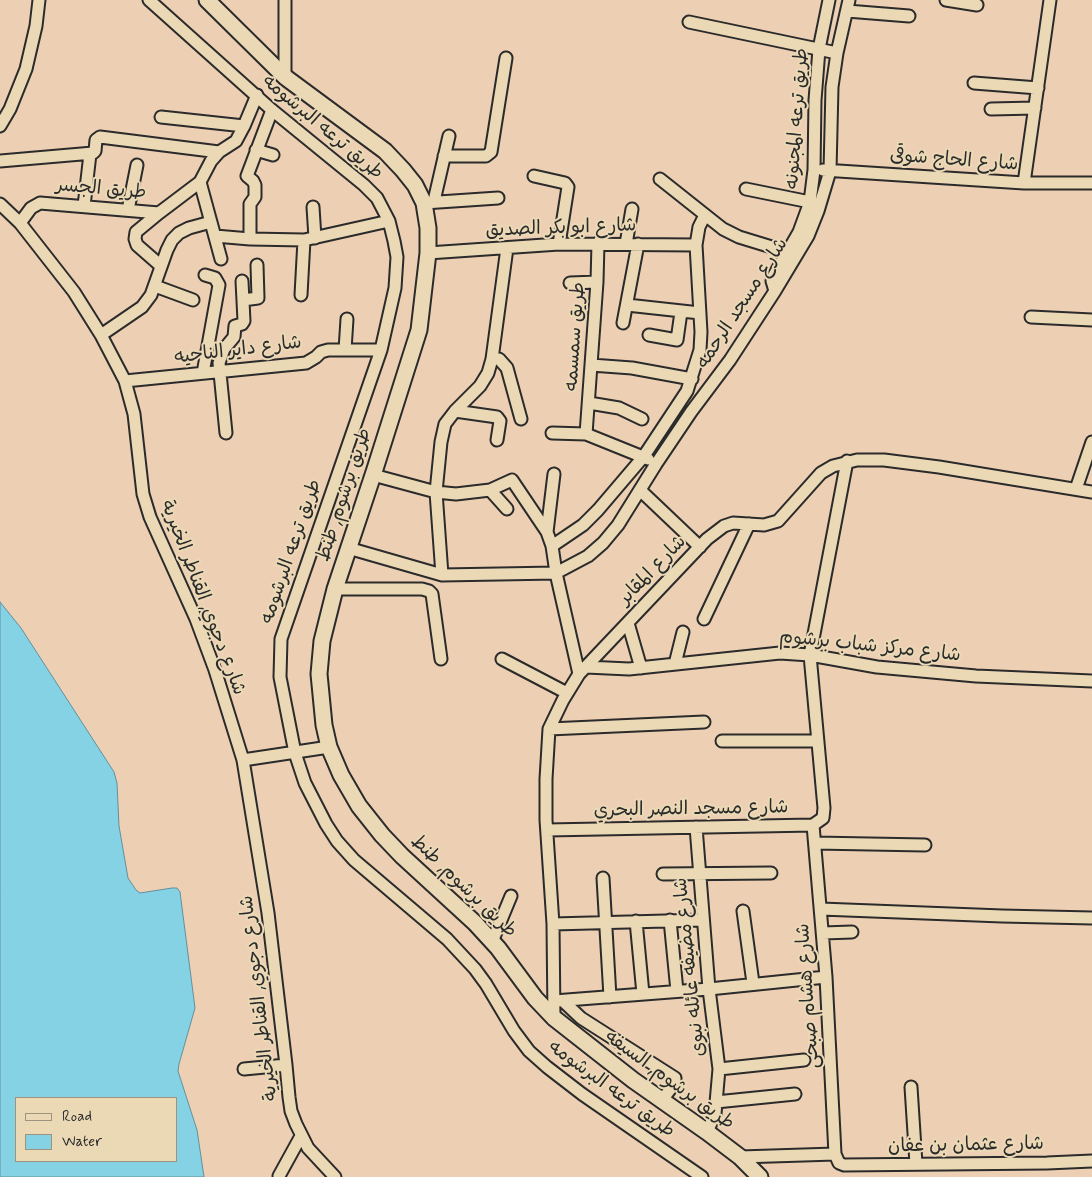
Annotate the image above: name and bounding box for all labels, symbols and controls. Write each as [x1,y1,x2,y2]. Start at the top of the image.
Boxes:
street label: طريق ترعه المجنونه [782,47,814,191]
street label: طريق ترعه البرشومه [257,71,387,185]
street label: شارع الحاج شوقى [889,145,1019,177]
street label: طريق الجسر [55,175,147,205]
street label: شارع ابو بكر الصديق [485,215,637,243]
street label: شارع مسجد الرحمه [692,234,794,374]
street label: طريق سمسمه [561,281,591,393]
street label: شارع داير الناحيه [173,332,303,370]
street label: طريق برشوم, طنط [313,426,377,564]
street label: طريق ترعه البرشومه [257,477,327,627]
street label: شارع دجوي, القناطر الخيرية [154,497,250,699]
street label: شارع المقابر [614,531,692,611]
street label: شارع مركز شباب برشوم [778,626,962,668]
street label: شارع مسجد النصر البحري [593,797,789,823]
street label: طريق برشوم, طنط [405,831,521,943]
street label: شارع مضيفه عائله نبوى [670,876,712,1058]
street label: شارع دجوي, القناطر الخيرية [236,894,284,1102]
street label: شارع هشام صبحى [793,923,825,1069]
street label: طريق برشوم, السيفه [600,1026,738,1136]
street label: طريق ترعه البرشومه [543,1036,679,1144]
legend [15,1097,178,1162]
text: Road [62,1107,92,1127]
text: Water [62,1132,102,1152]
street label: شارع عثمان بن عفان [888,1133,1044,1159]

